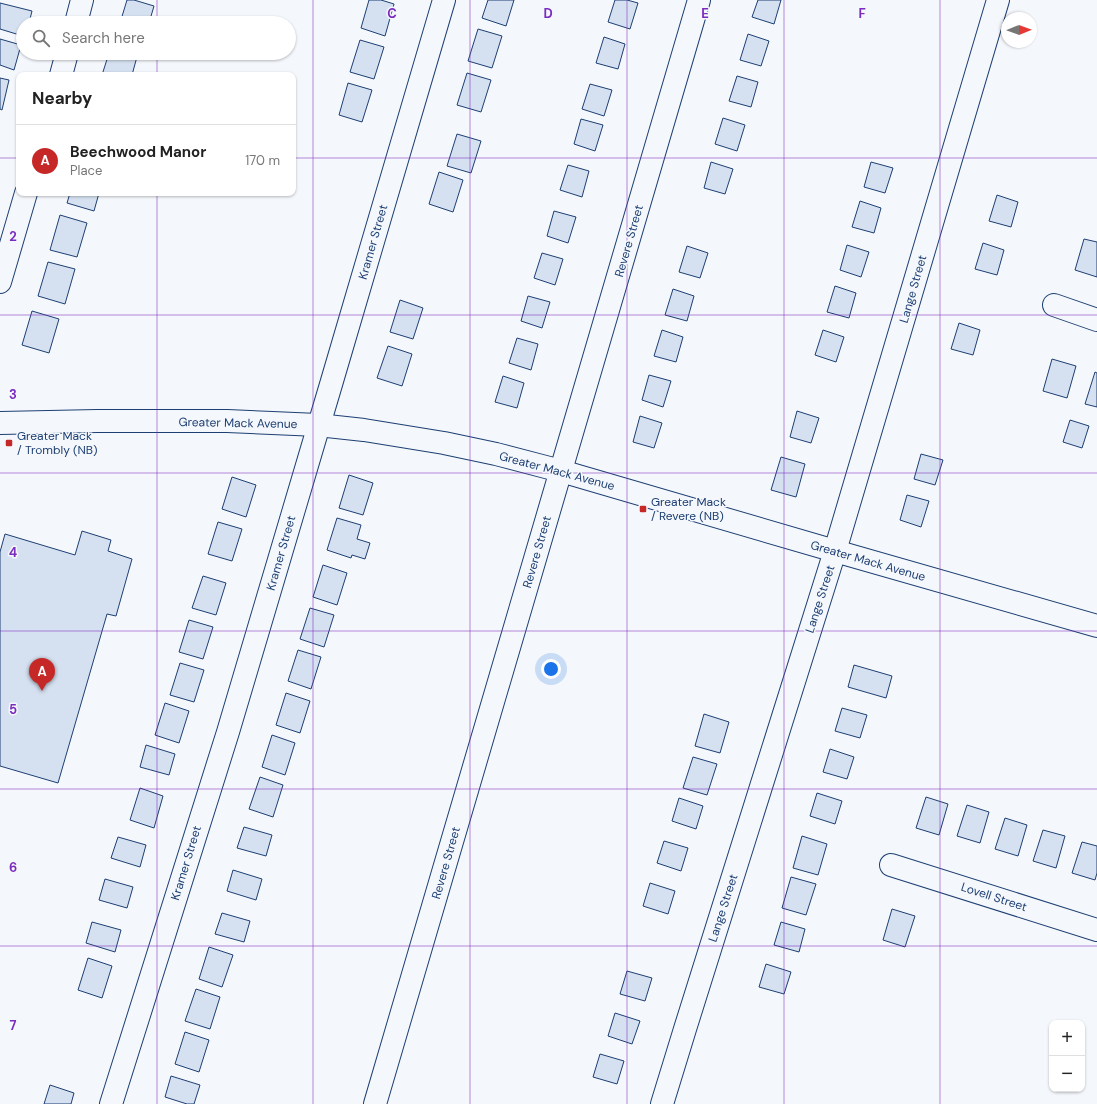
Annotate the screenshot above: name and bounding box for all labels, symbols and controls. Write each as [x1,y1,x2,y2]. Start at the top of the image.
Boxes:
text: C [387,5,397,22]
text: D [543,5,553,22]
text: E [701,5,709,22]
text: F [858,5,866,22]
north arrow [1001,12,1037,48]
search box [16,16,296,60]
icon: search [30,27,52,49]
text: Search here [62,28,145,48]
text: Nearby [32,87,92,109]
text: Beechwood Manor [70,142,206,162]
text: A [40,152,50,169]
text: 170 m [245,152,280,169]
text: Place [70,162,102,179]
street label: Kramer Street [355,202,391,281]
street label: Revere Street [611,203,647,279]
text: 2 [9,228,17,245]
street label: Lange Street [896,253,930,325]
text: 3 [9,386,17,403]
street label: Greater Mack Avenue [178,414,298,432]
place label: Greater Mack / Trombly (NB) [17,428,98,458]
marker: Greater Mack / Trombly (NB) [4,438,14,448]
street label: Greater Mack Avenue [497,448,617,494]
place label: Greater Mack / Revere (NB) [651,494,726,524]
marker: Greater Mack / Revere (NB) [638,504,648,514]
street label: Kramer Street [263,513,299,592]
street label: Revere Street [519,514,555,590]
street label: Greater Mack Avenue [809,537,928,585]
text: 4 [9,544,17,561]
street label: Lange Street [802,563,839,635]
pin: A [29,658,55,691]
your location [541,659,561,679]
text: 5 [9,701,17,718]
street label: Kramer Street [167,824,205,902]
street label: Revere Street [428,825,464,901]
text: 6 [9,859,17,876]
street label: Lange Street [705,872,742,944]
street label: Lovell Street [959,879,1029,915]
text: 7 [10,1017,17,1034]
map controls [1049,1020,1085,1092]
button: + [1049,1020,1085,1056]
button: − [1049,1056,1085,1092]

